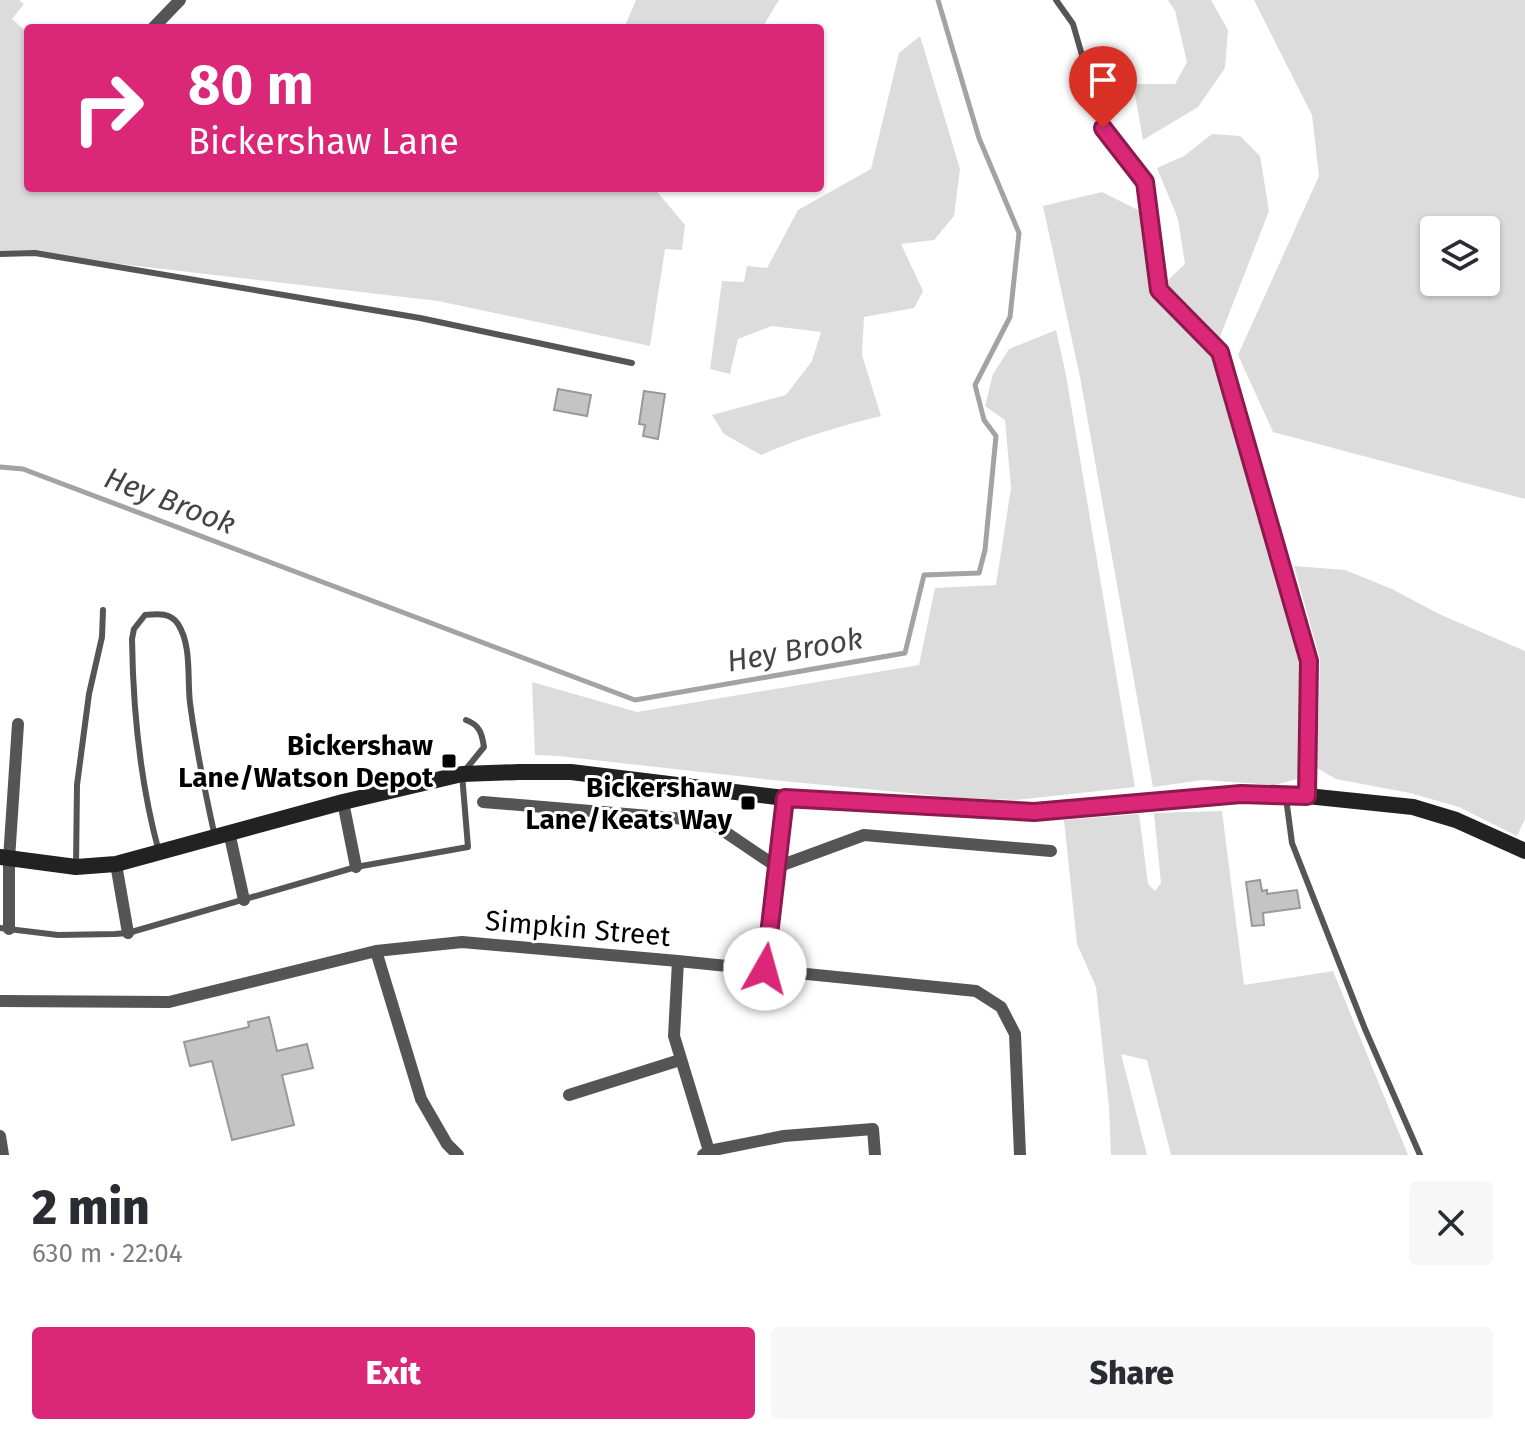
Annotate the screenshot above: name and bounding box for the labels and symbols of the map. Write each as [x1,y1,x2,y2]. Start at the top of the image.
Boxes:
pin [1069,46,1137,128]
water label: Hey Brook [99,460,241,542]
water label: Hey Brook [724,620,866,680]
place label: Bickershaw Lane/Watson Depot [178,729,434,794]
marker: Bickershaw Lane/Watson Depot [440,752,458,770]
place label: Bickershaw Lane/Keats Way [525,771,732,836]
marker: Bickershaw Lane/Keats Way [739,794,757,812]
street label: Simpkin Street [484,904,673,953]
position arrow [723,927,807,1011]

